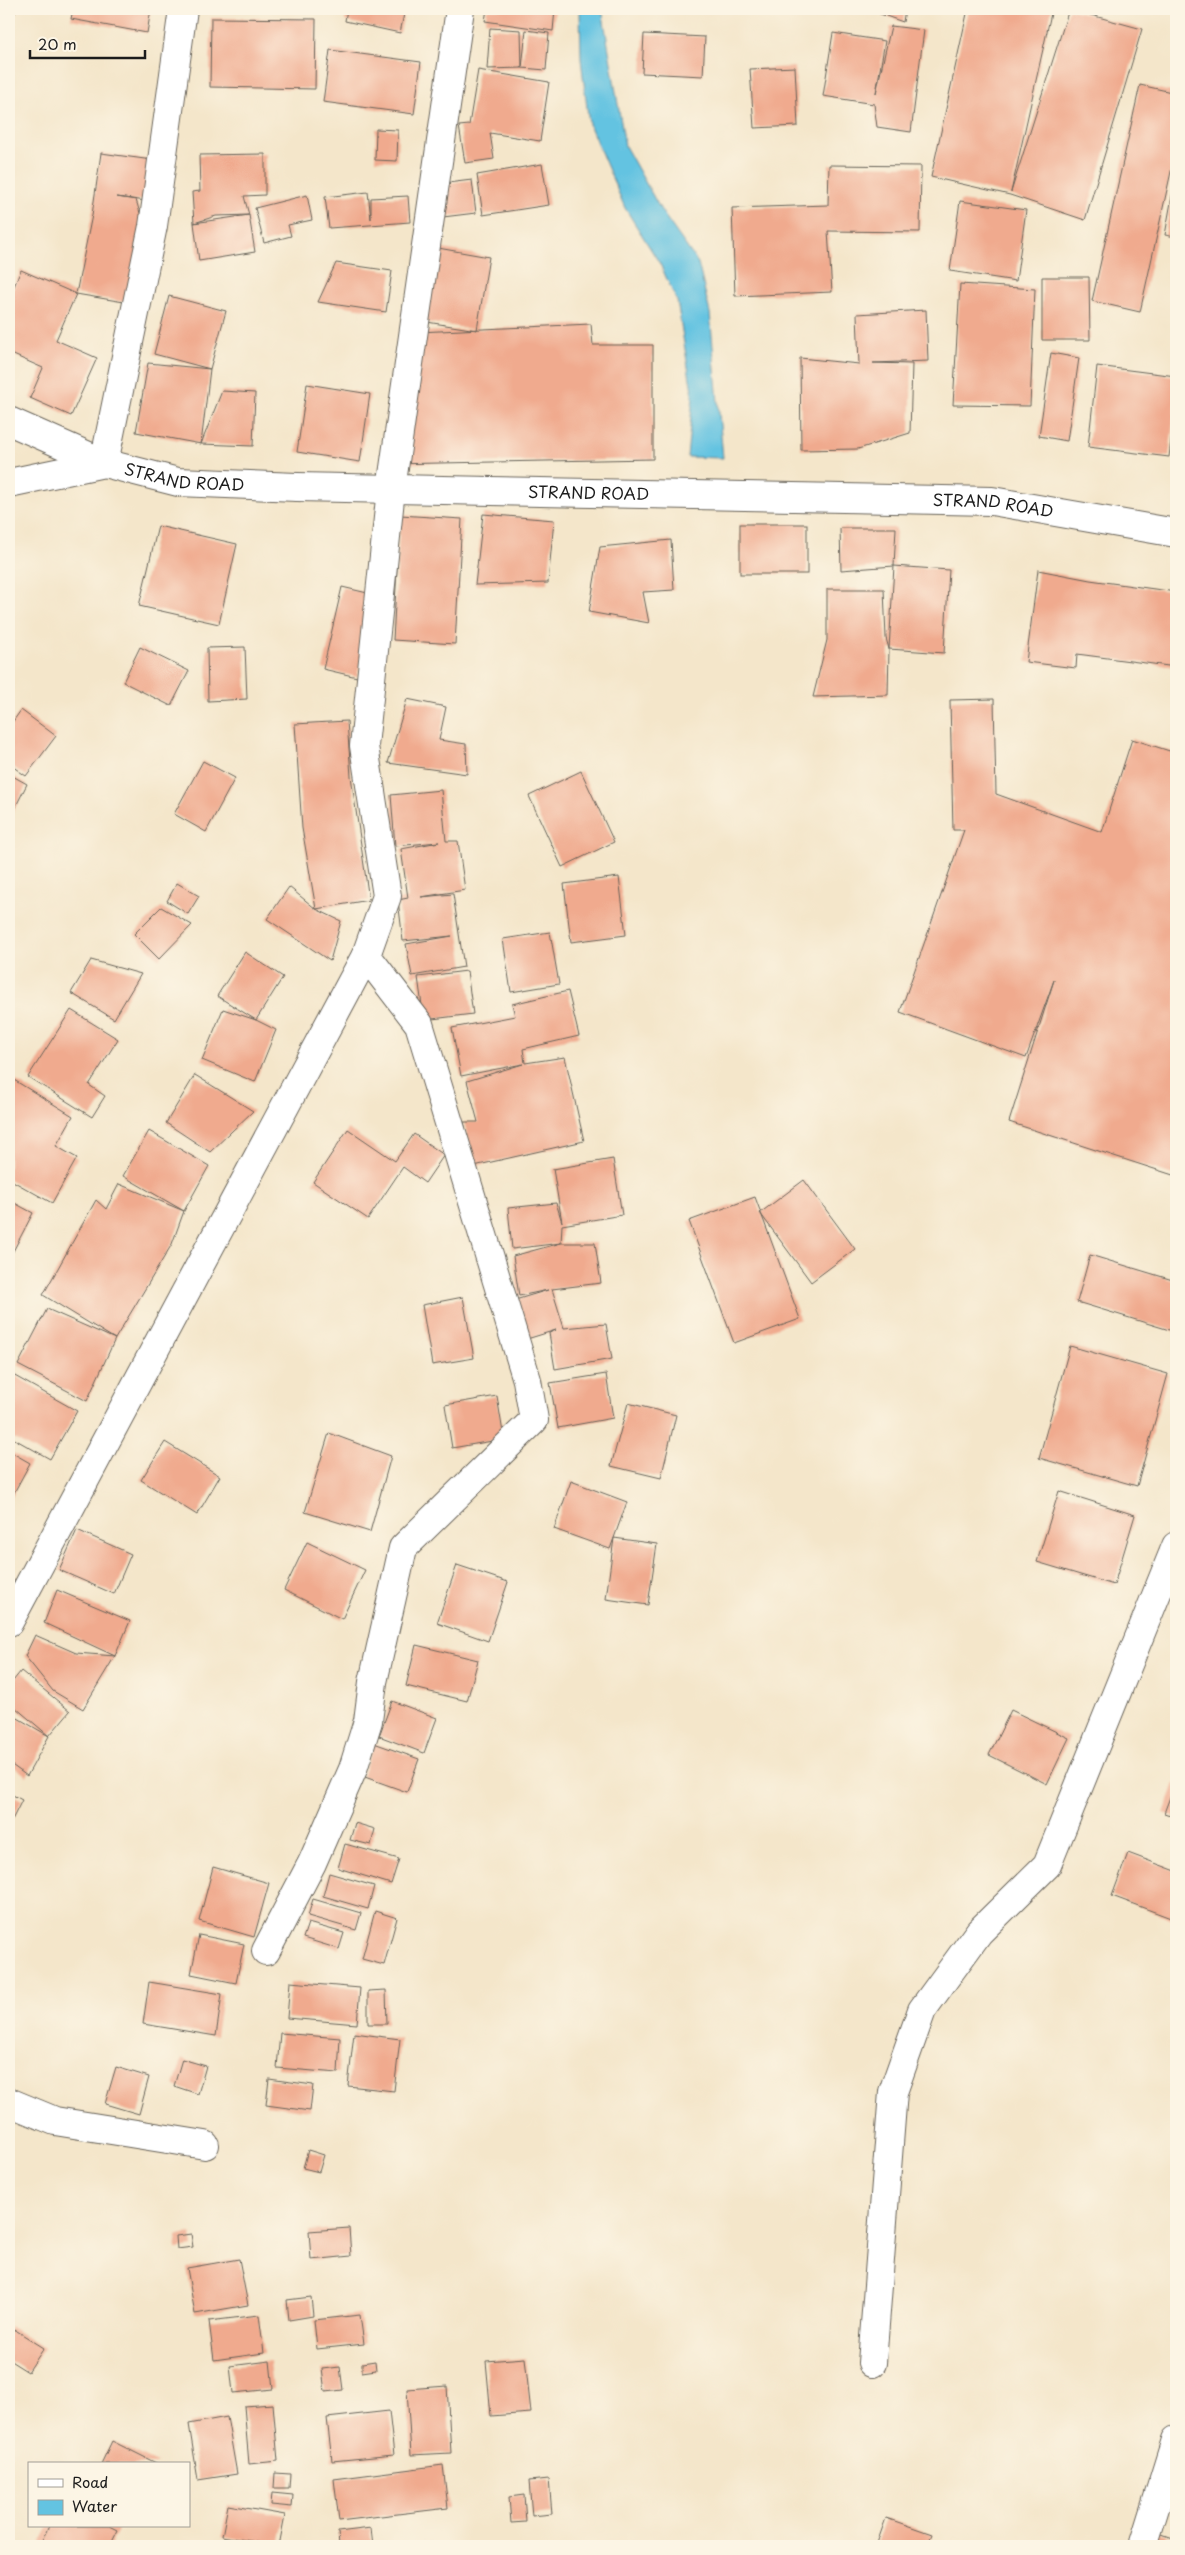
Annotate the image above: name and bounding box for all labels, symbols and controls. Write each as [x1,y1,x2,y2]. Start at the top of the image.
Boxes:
scale bar [30,28,145,60]
text: 20 m [38,32,77,55]
street label: STRAND ROAD [122,456,245,496]
street label: STRAND ROAD [528,479,650,505]
street label: STRAND ROAD [933,487,1056,523]
legend [28,2462,190,2528]
text: Road [72,2470,108,2493]
text: Water [72,2494,117,2517]

